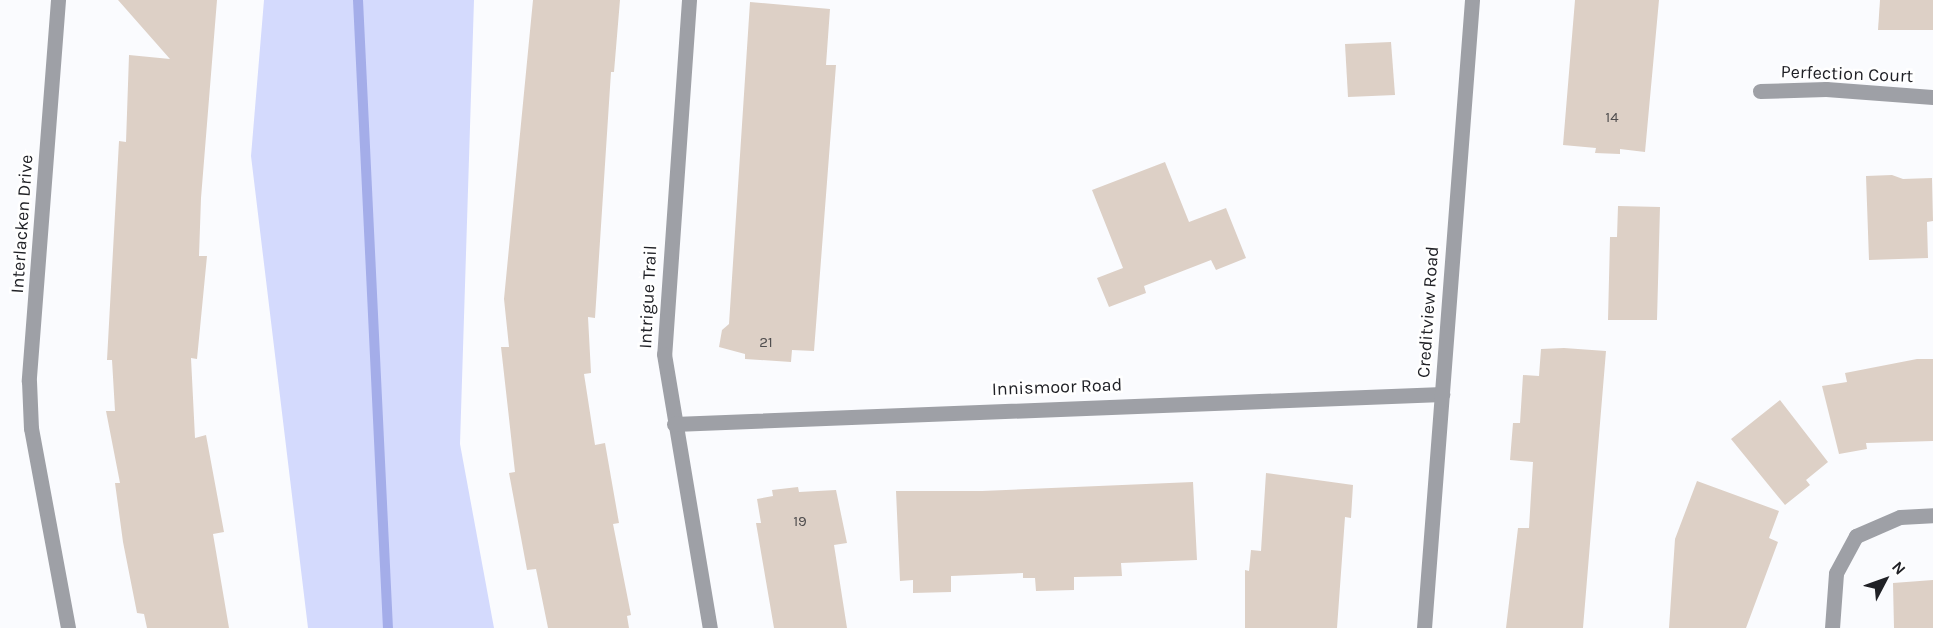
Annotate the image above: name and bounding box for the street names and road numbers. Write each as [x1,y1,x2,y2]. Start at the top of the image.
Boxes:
street label: Perfection Court [1780,61,1914,87]
street label: Interlacken Drive [6,154,38,294]
street label: Intrigue Trail [635,245,661,349]
street label: Creditview Road [1413,245,1443,379]
street label: Innismoor Road [992,374,1122,400]

